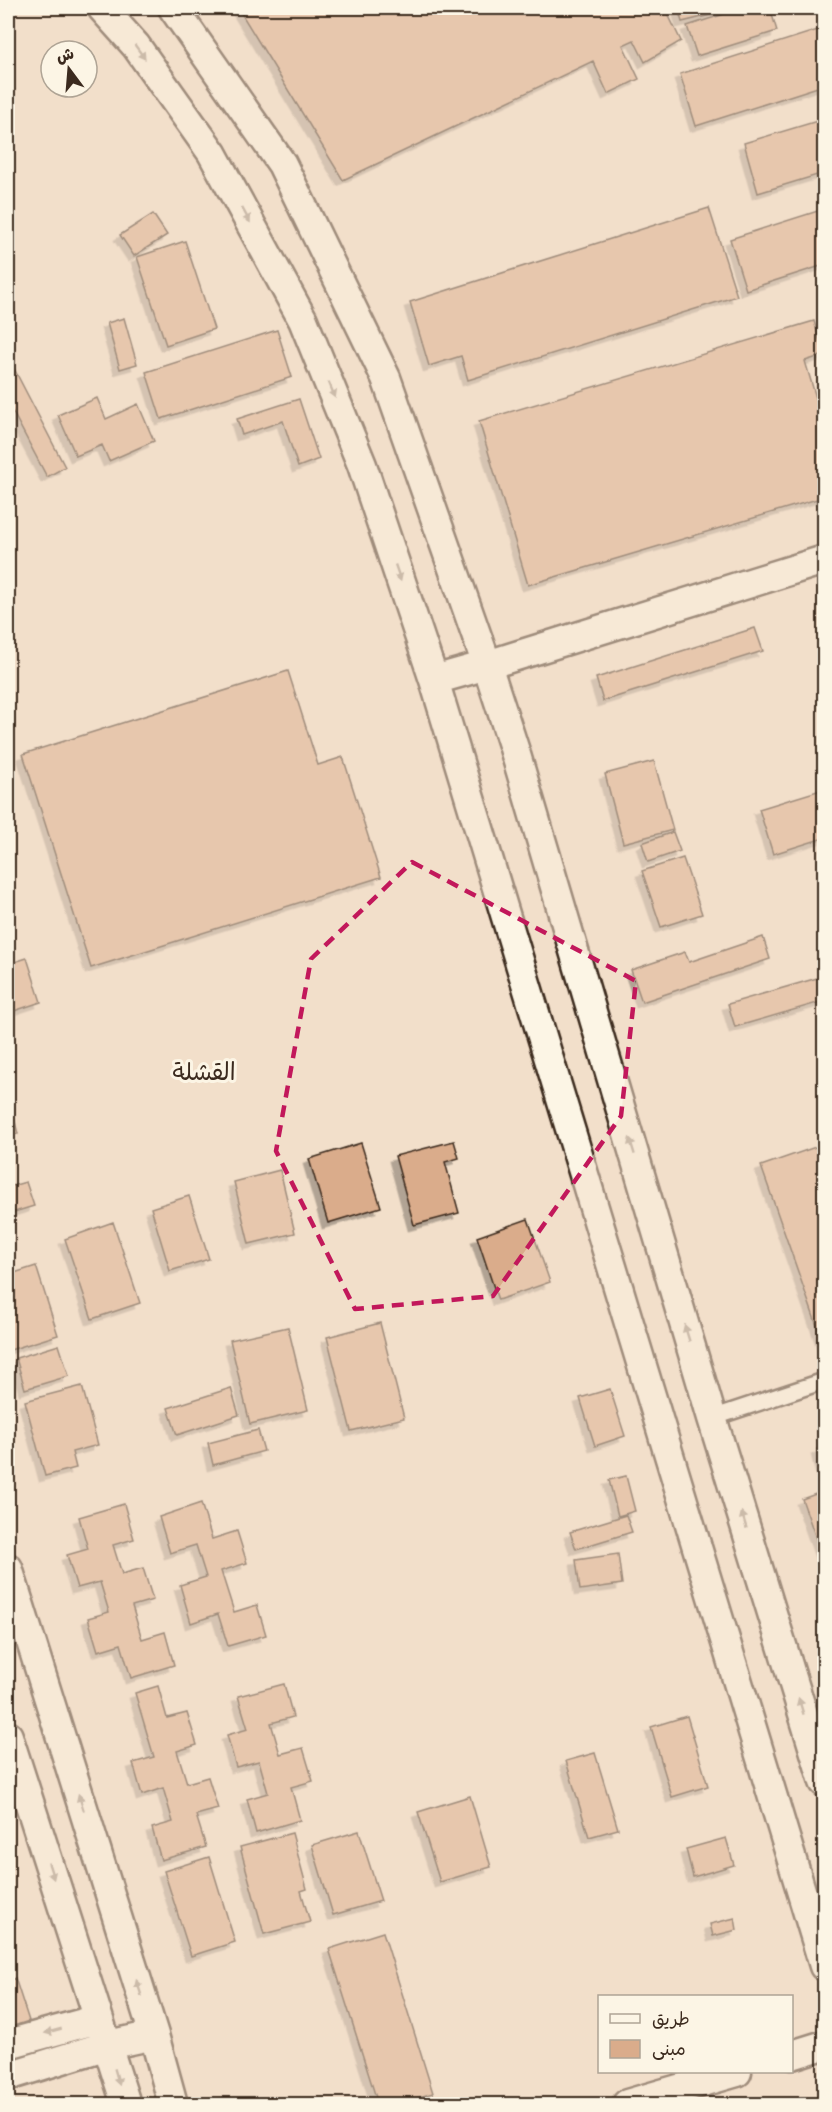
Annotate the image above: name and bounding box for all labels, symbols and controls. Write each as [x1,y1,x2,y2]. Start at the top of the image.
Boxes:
north arrow [39,39,99,99]
text: ش [54,43,76,68]
one-way arrow [134,44,146,60]
one-way arrow [241,207,251,224]
one-way arrow [328,381,337,399]
one-way arrow [394,564,404,582]
district label: القشلة [172,1056,236,1088]
one-way arrow [627,1137,636,1155]
one-way arrow [682,1324,691,1342]
one-way arrow [739,1511,748,1529]
one-way arrow [796,1697,805,1715]
one-way arrow [76,1793,85,1811]
one-way arrow [47,1862,56,1880]
one-way arrow [134,1979,144,1997]
legend [598,1995,793,2073]
text: طريق [652,2007,690,2031]
one-way arrow [44,2027,62,2037]
text: مبنى [652,2037,686,2061]
one-way arrow [113,2068,123,2086]

